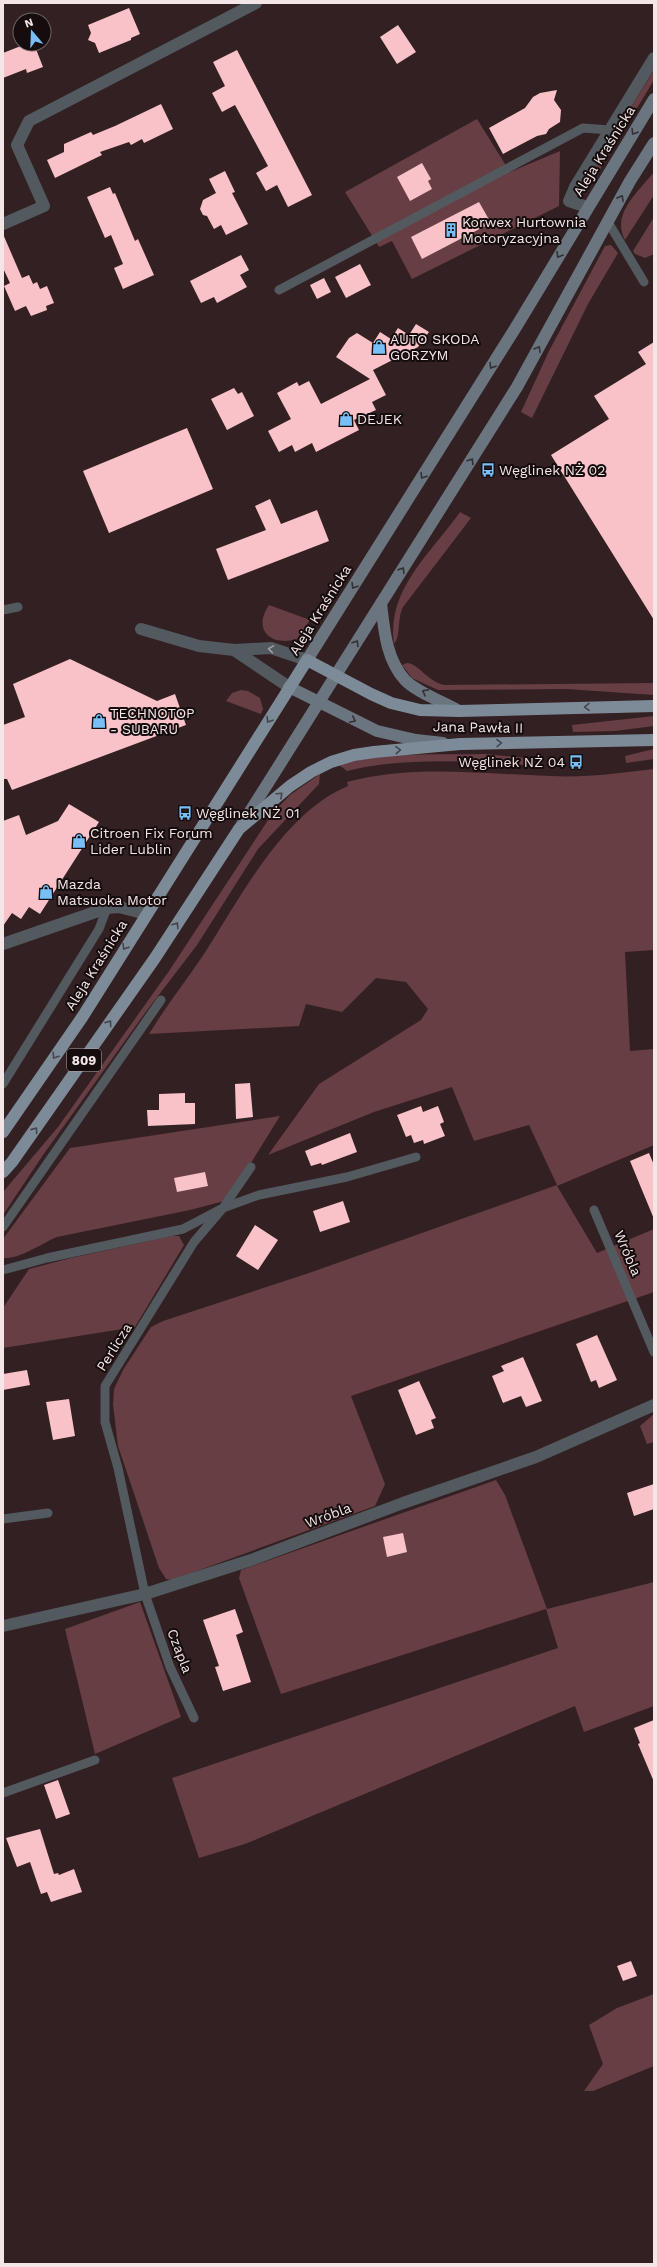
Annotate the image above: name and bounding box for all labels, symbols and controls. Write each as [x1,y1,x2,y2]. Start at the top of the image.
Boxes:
north arrow [12,12,52,52]
text: N [23,16,35,30]
street label: Aleja Kraśnicka [570,103,638,199]
one-way arrow [631,128,638,135]
one-way arrow [616,195,623,203]
place label: Korwex Hurtownia Motoryzacyjna [462,214,586,246]
building icon: Korwex Hurtownia Motoryzacyjna [443,222,459,238]
one-way arrow [557,251,564,258]
place label: AUTO SKODA GORZYM [390,331,479,363]
shop icon: AUTO SKODA GORZYM [371,339,387,355]
one-way arrow [534,346,541,353]
one-way arrow [489,362,496,369]
shop icon: DEJEK [338,411,354,427]
place label: DEJEK [357,411,402,427]
one-way arrow [466,458,474,465]
bus stop icon: Węglinek NŻ 02 [480,462,496,478]
place label: Węglinek NŻ 02 [499,462,605,478]
one-way arrow [420,472,428,479]
street label: Aleja Kraśnicka [286,562,354,658]
one-way arrow [397,568,404,575]
one-way arrow [351,582,358,589]
one-way arrow [352,640,359,647]
one-way arrow [268,645,274,654]
one-way arrow [421,689,429,697]
one-way arrow [584,703,590,711]
place label: TECHNOTOP - SUBARU [110,705,195,737]
shop icon: TECHNOTOP - SUBARU [91,713,107,729]
one-way arrow [349,715,357,723]
one-way arrow [266,716,273,723]
street label: Jana Pawła II [433,718,523,736]
one-way arrow [496,739,502,748]
one-way arrow [395,746,401,755]
place label: Węglinek NŻ 04 [458,754,565,770]
bus stop icon: Węglinek NŻ 04 [568,754,584,770]
one-way arrow [275,793,283,800]
bus stop icon: Węglinek NŻ 01 [177,805,193,821]
place label: Węglinek NŻ 01 [196,805,300,821]
place label: Citroen Fix Forum Lider Lublin [90,825,213,857]
shop icon: Citroen Fix Forum Lider Lublin [71,833,87,849]
place label: Mazda Matsuoka Motor [57,876,167,908]
shop icon: Mazda Matsuoka Motor [38,884,54,900]
street label: Aleja Kraśnicka [62,917,130,1013]
one-way arrow [171,922,179,929]
one-way arrow [122,943,130,950]
one-way arrow [104,1020,112,1027]
road number: 809 [67,1049,101,1071]
one-way arrow [52,1052,59,1059]
one-way arrow [30,1127,37,1134]
street label: Wróbla [611,1228,645,1278]
street label: Perlicza [93,1320,135,1374]
street label: Wróbla [303,1499,353,1531]
street label: Czapla [164,1627,196,1675]

